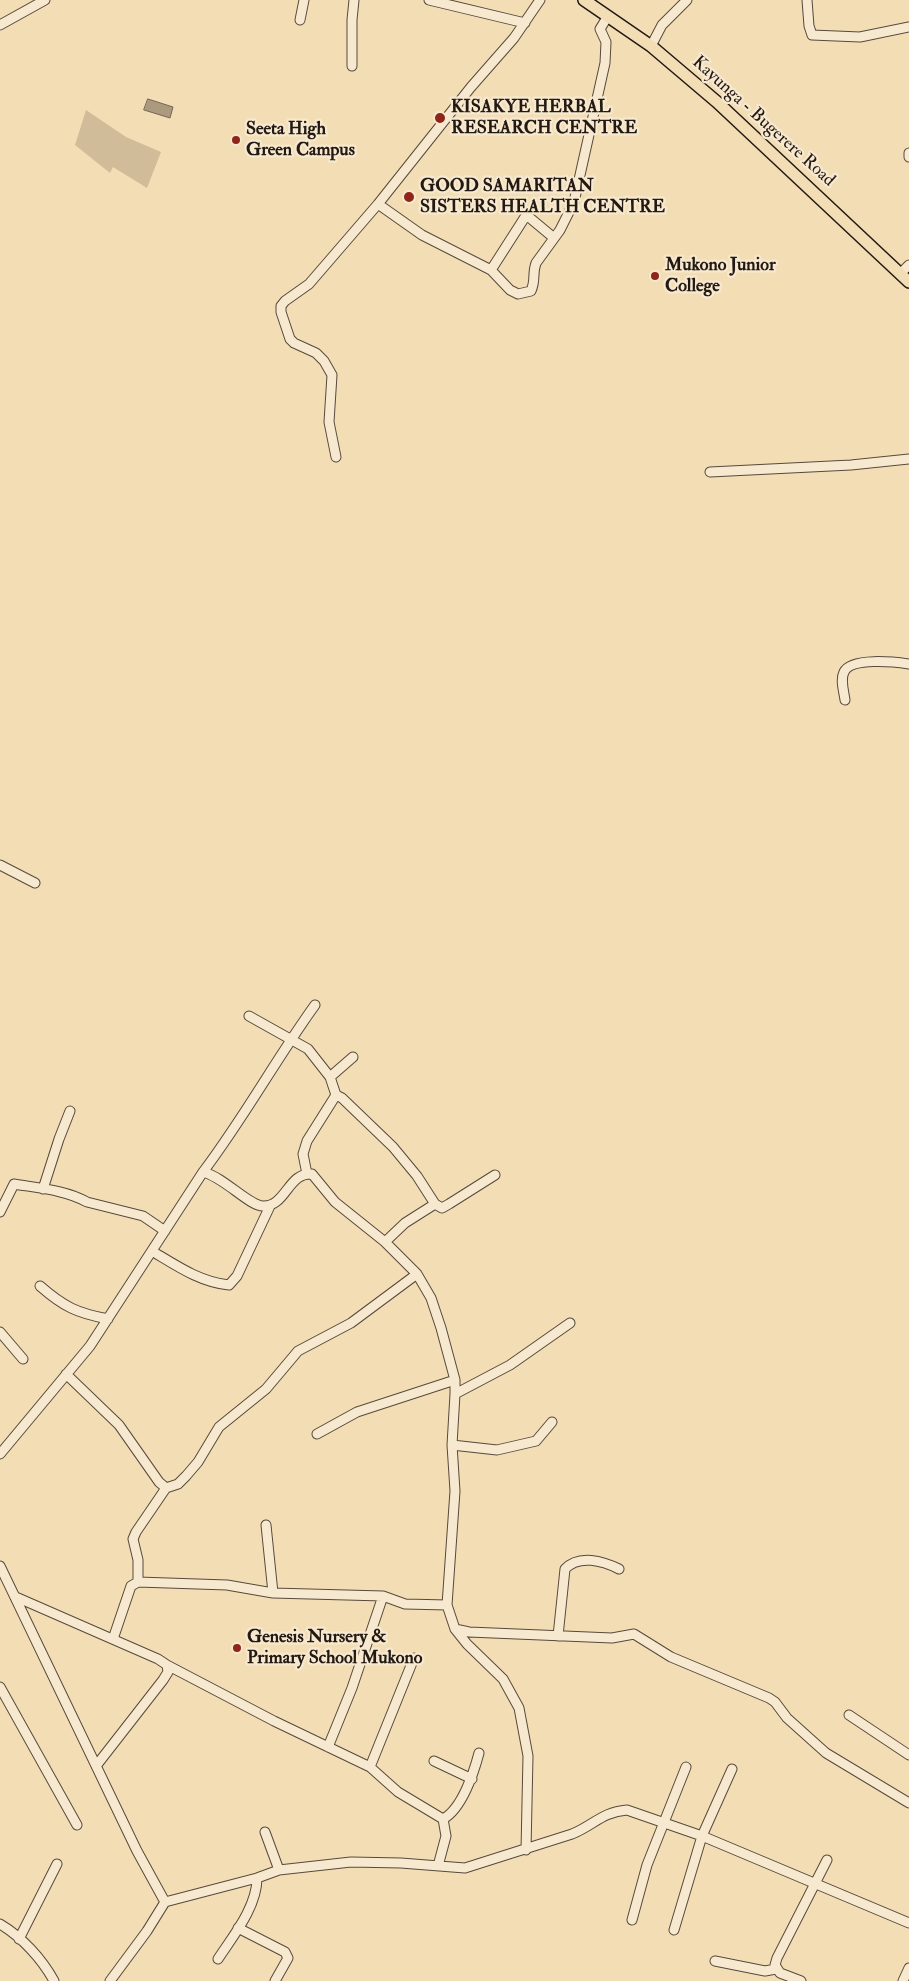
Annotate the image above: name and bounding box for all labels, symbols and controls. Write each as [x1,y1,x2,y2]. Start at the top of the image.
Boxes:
street label: Kayunga - Bugerere Road [687,52,839,192]
place label: KISAKYE HERBAL RESEARCH CENTRE [451,97,637,140]
marker: KISAKYE HERBAL RESEARCH CENTRE [433,111,447,125]
place label: Seeta High Green Campus [246,119,355,162]
marker: Seeta High Green Campus [230,134,242,146]
place label: GOOD SAMARITAN SISTERS HEALTH CENTRE [420,176,665,218]
marker: GOOD SAMARITAN SISTERS HEALTH CENTRE [402,190,416,204]
place label: Mukono Junior College [665,255,776,298]
marker: Mukono Junior College [649,270,661,282]
place label: Genesis Nursery & Primary School Mukono [247,1627,422,1670]
marker: Genesis Nursery & Primary School Mukono [231,1642,243,1654]

